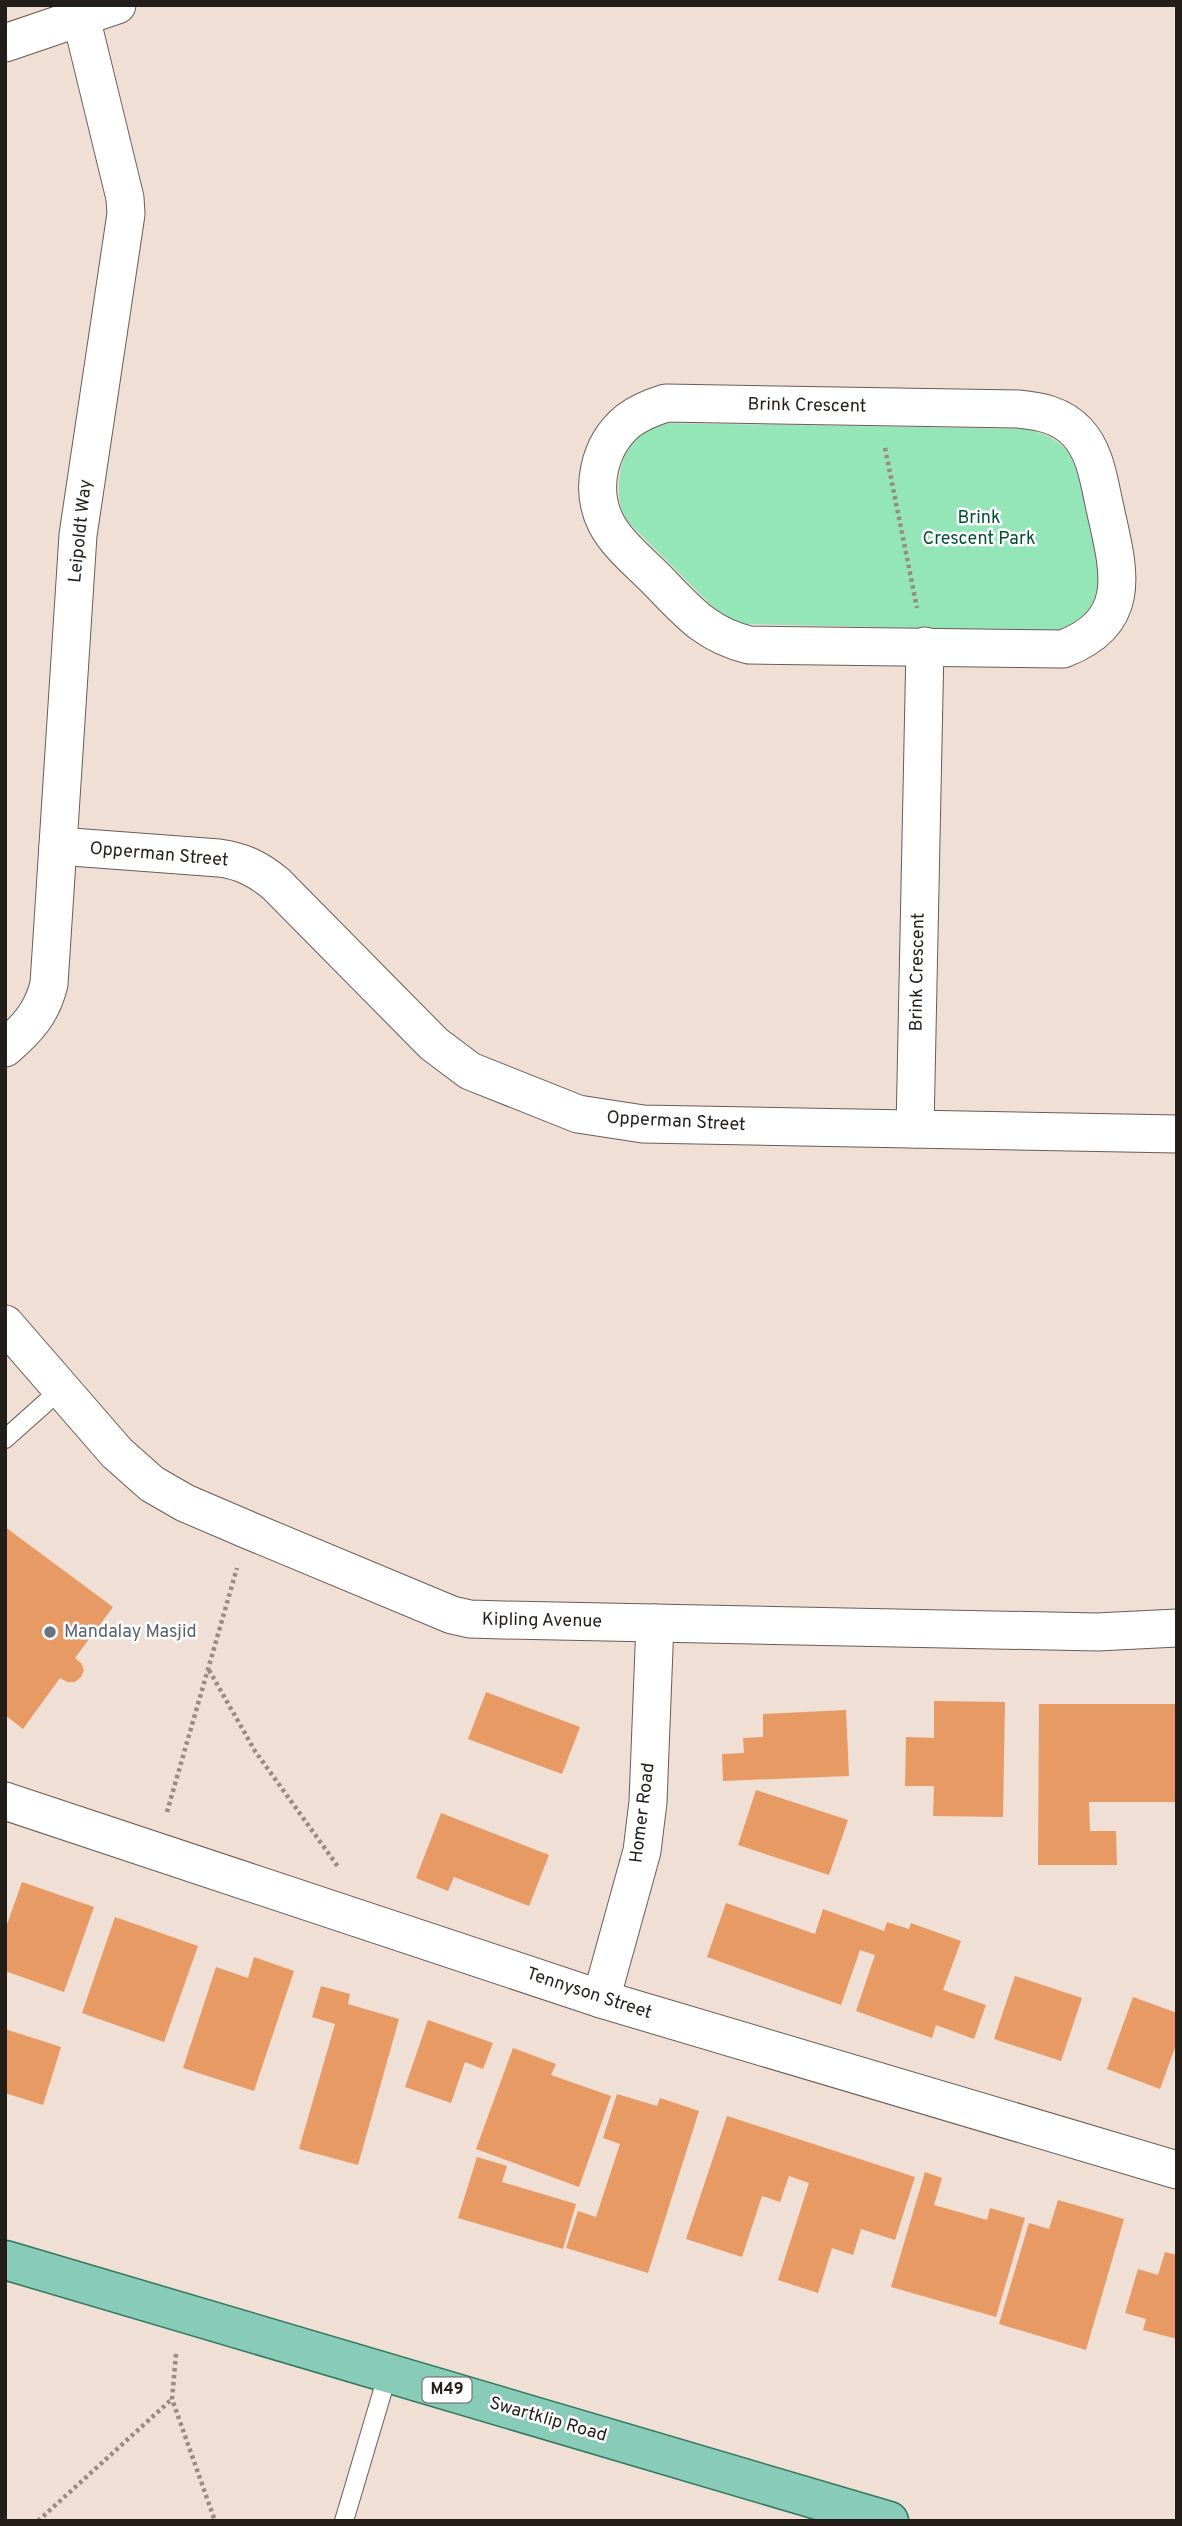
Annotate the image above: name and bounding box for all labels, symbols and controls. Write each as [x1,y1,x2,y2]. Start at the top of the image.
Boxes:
street label: Brink Crescent [747,393,867,419]
street label: Leipoldt Way [64,478,98,584]
park label: Brink Crescent Park [922,507,1036,551]
street label: Opperman Street [89,837,229,873]
street label: Brink Crescent [905,912,931,1032]
street label: Opperman Street [606,1107,746,1137]
street label: Kipling Avenue [482,1608,602,1634]
place label: Mandalay Masjid [64,1621,197,1644]
marker: Mandalay Masjid [42,1624,58,1640]
street label: Homer Road [625,1762,661,1864]
street label: Tennyson Street [523,1963,655,2025]
road number: M49 [422,2378,472,2402]
street label: Swartklip Road [487,2392,609,2448]

